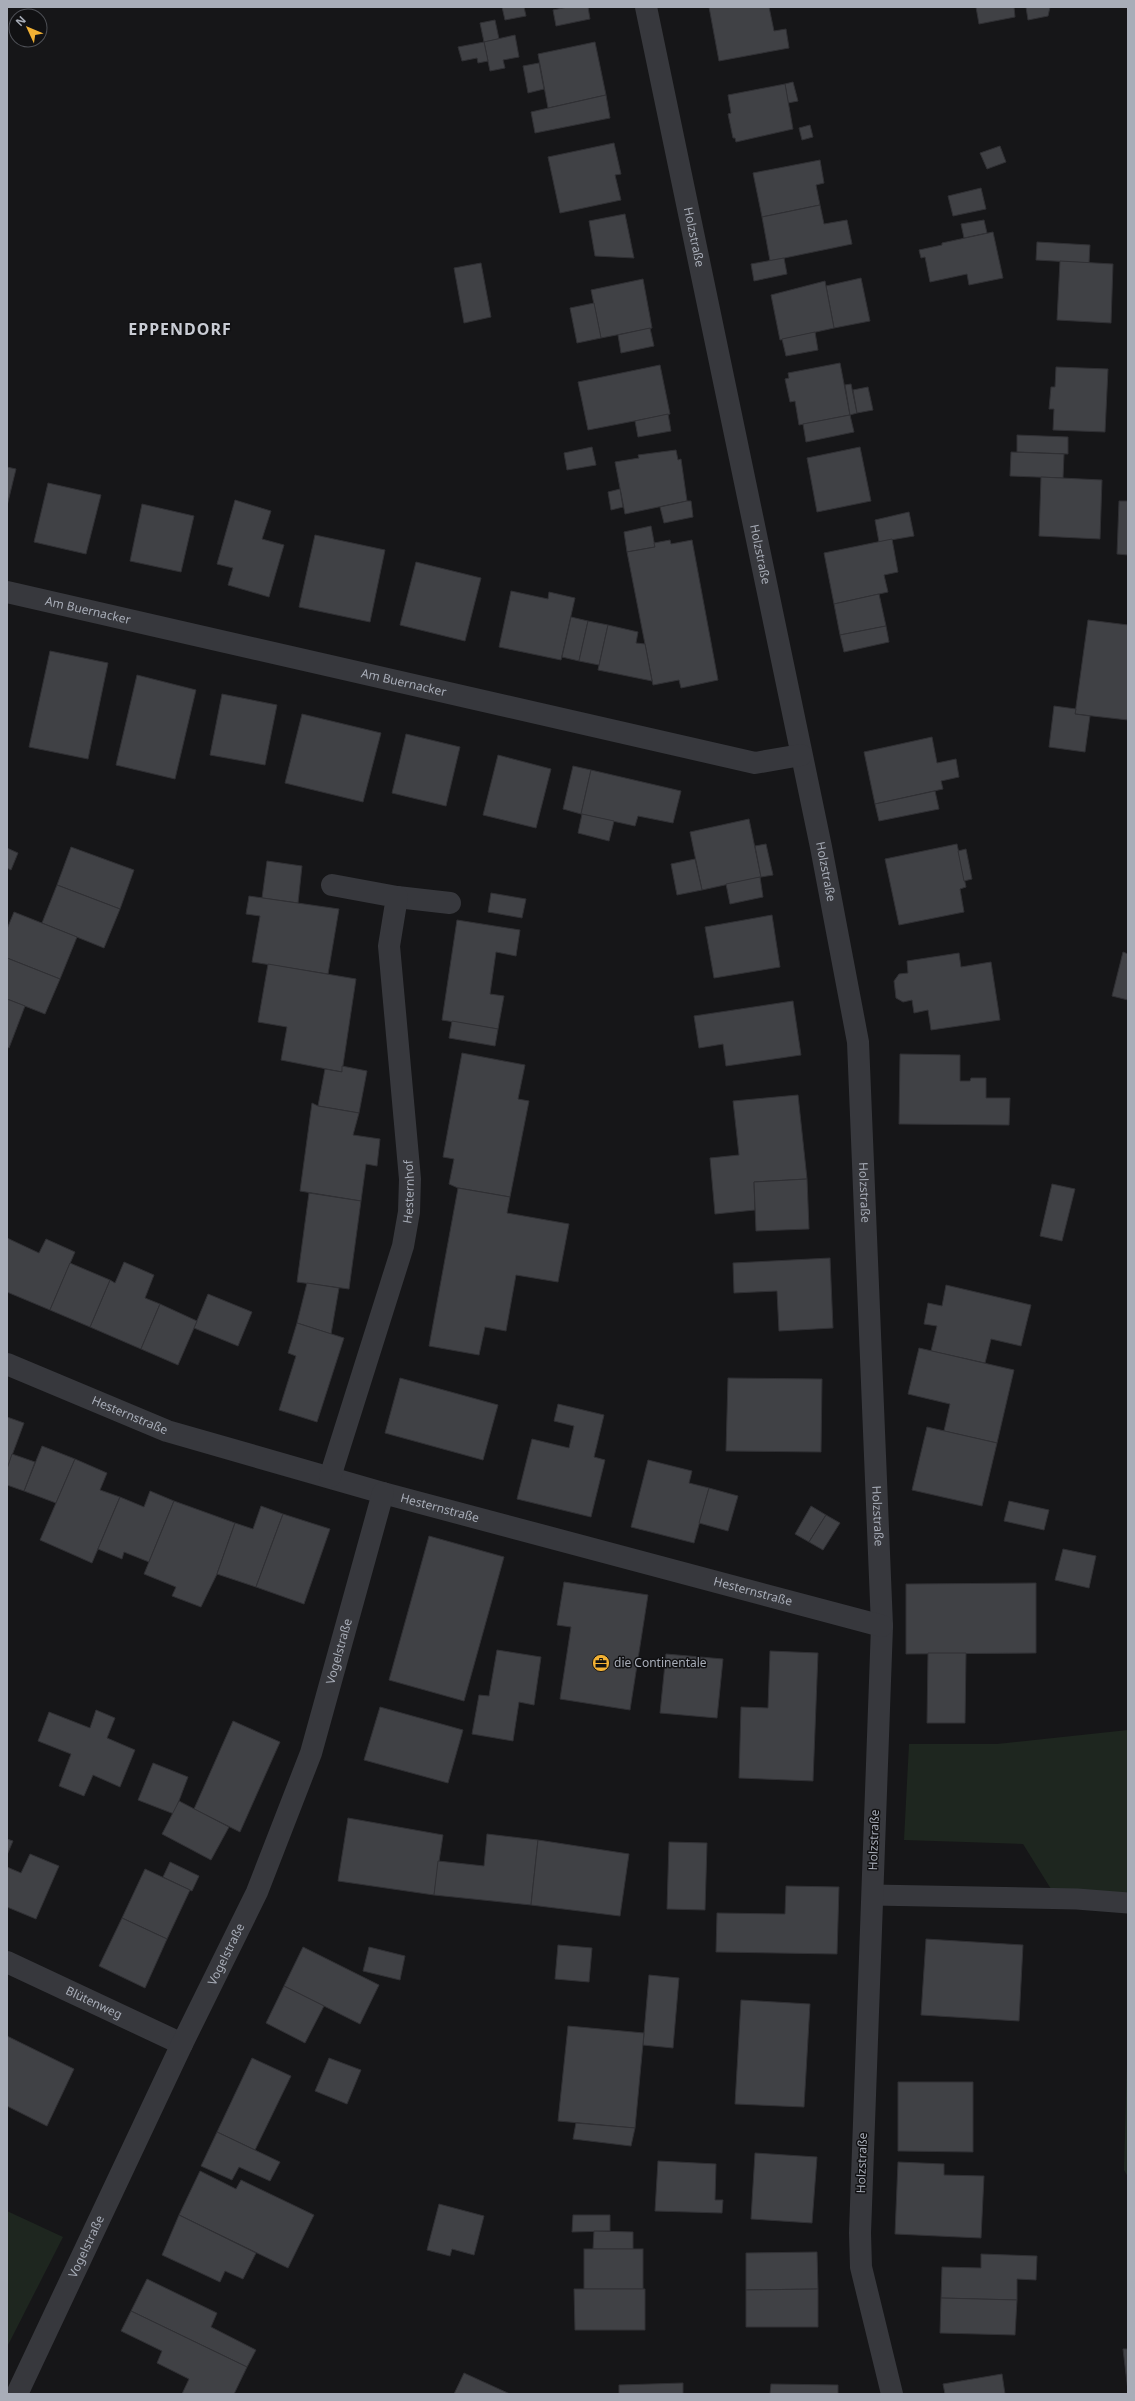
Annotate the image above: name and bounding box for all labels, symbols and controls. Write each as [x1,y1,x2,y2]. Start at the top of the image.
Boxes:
north arrow [8,8,48,48]
text: N [12,12,29,29]
street label: Holzstraße [680,205,709,269]
district label: EPPENDORF [128,318,232,340]
street label: Holzstraße [746,523,775,586]
street label: Am Buernacker [44,592,132,628]
street label: Am Buernacker [360,664,448,700]
street label: Holzstraße [812,840,840,903]
street label: Hesternhof [398,1158,418,1225]
street label: Holzstraße [855,1162,874,1223]
street label: Hesternstraße [89,1391,171,1438]
street label: Holzstraße [868,1485,888,1547]
street label: Hesternstraße [399,1489,481,1526]
street label: Hesternstraße [712,1572,794,1610]
street label: Vogelstraße [321,1616,356,1686]
office icon: die Continentale [591,1653,611,1673]
place label: die Continentale [614,1654,707,1671]
street label: Holzstraße [864,1809,883,1871]
street label: Vogelstraße [203,1920,248,1988]
street label: Blütenweg [63,1982,125,2023]
street label: Holzstraße [852,2132,871,2194]
street label: Vogelstraße [64,2212,108,2280]

